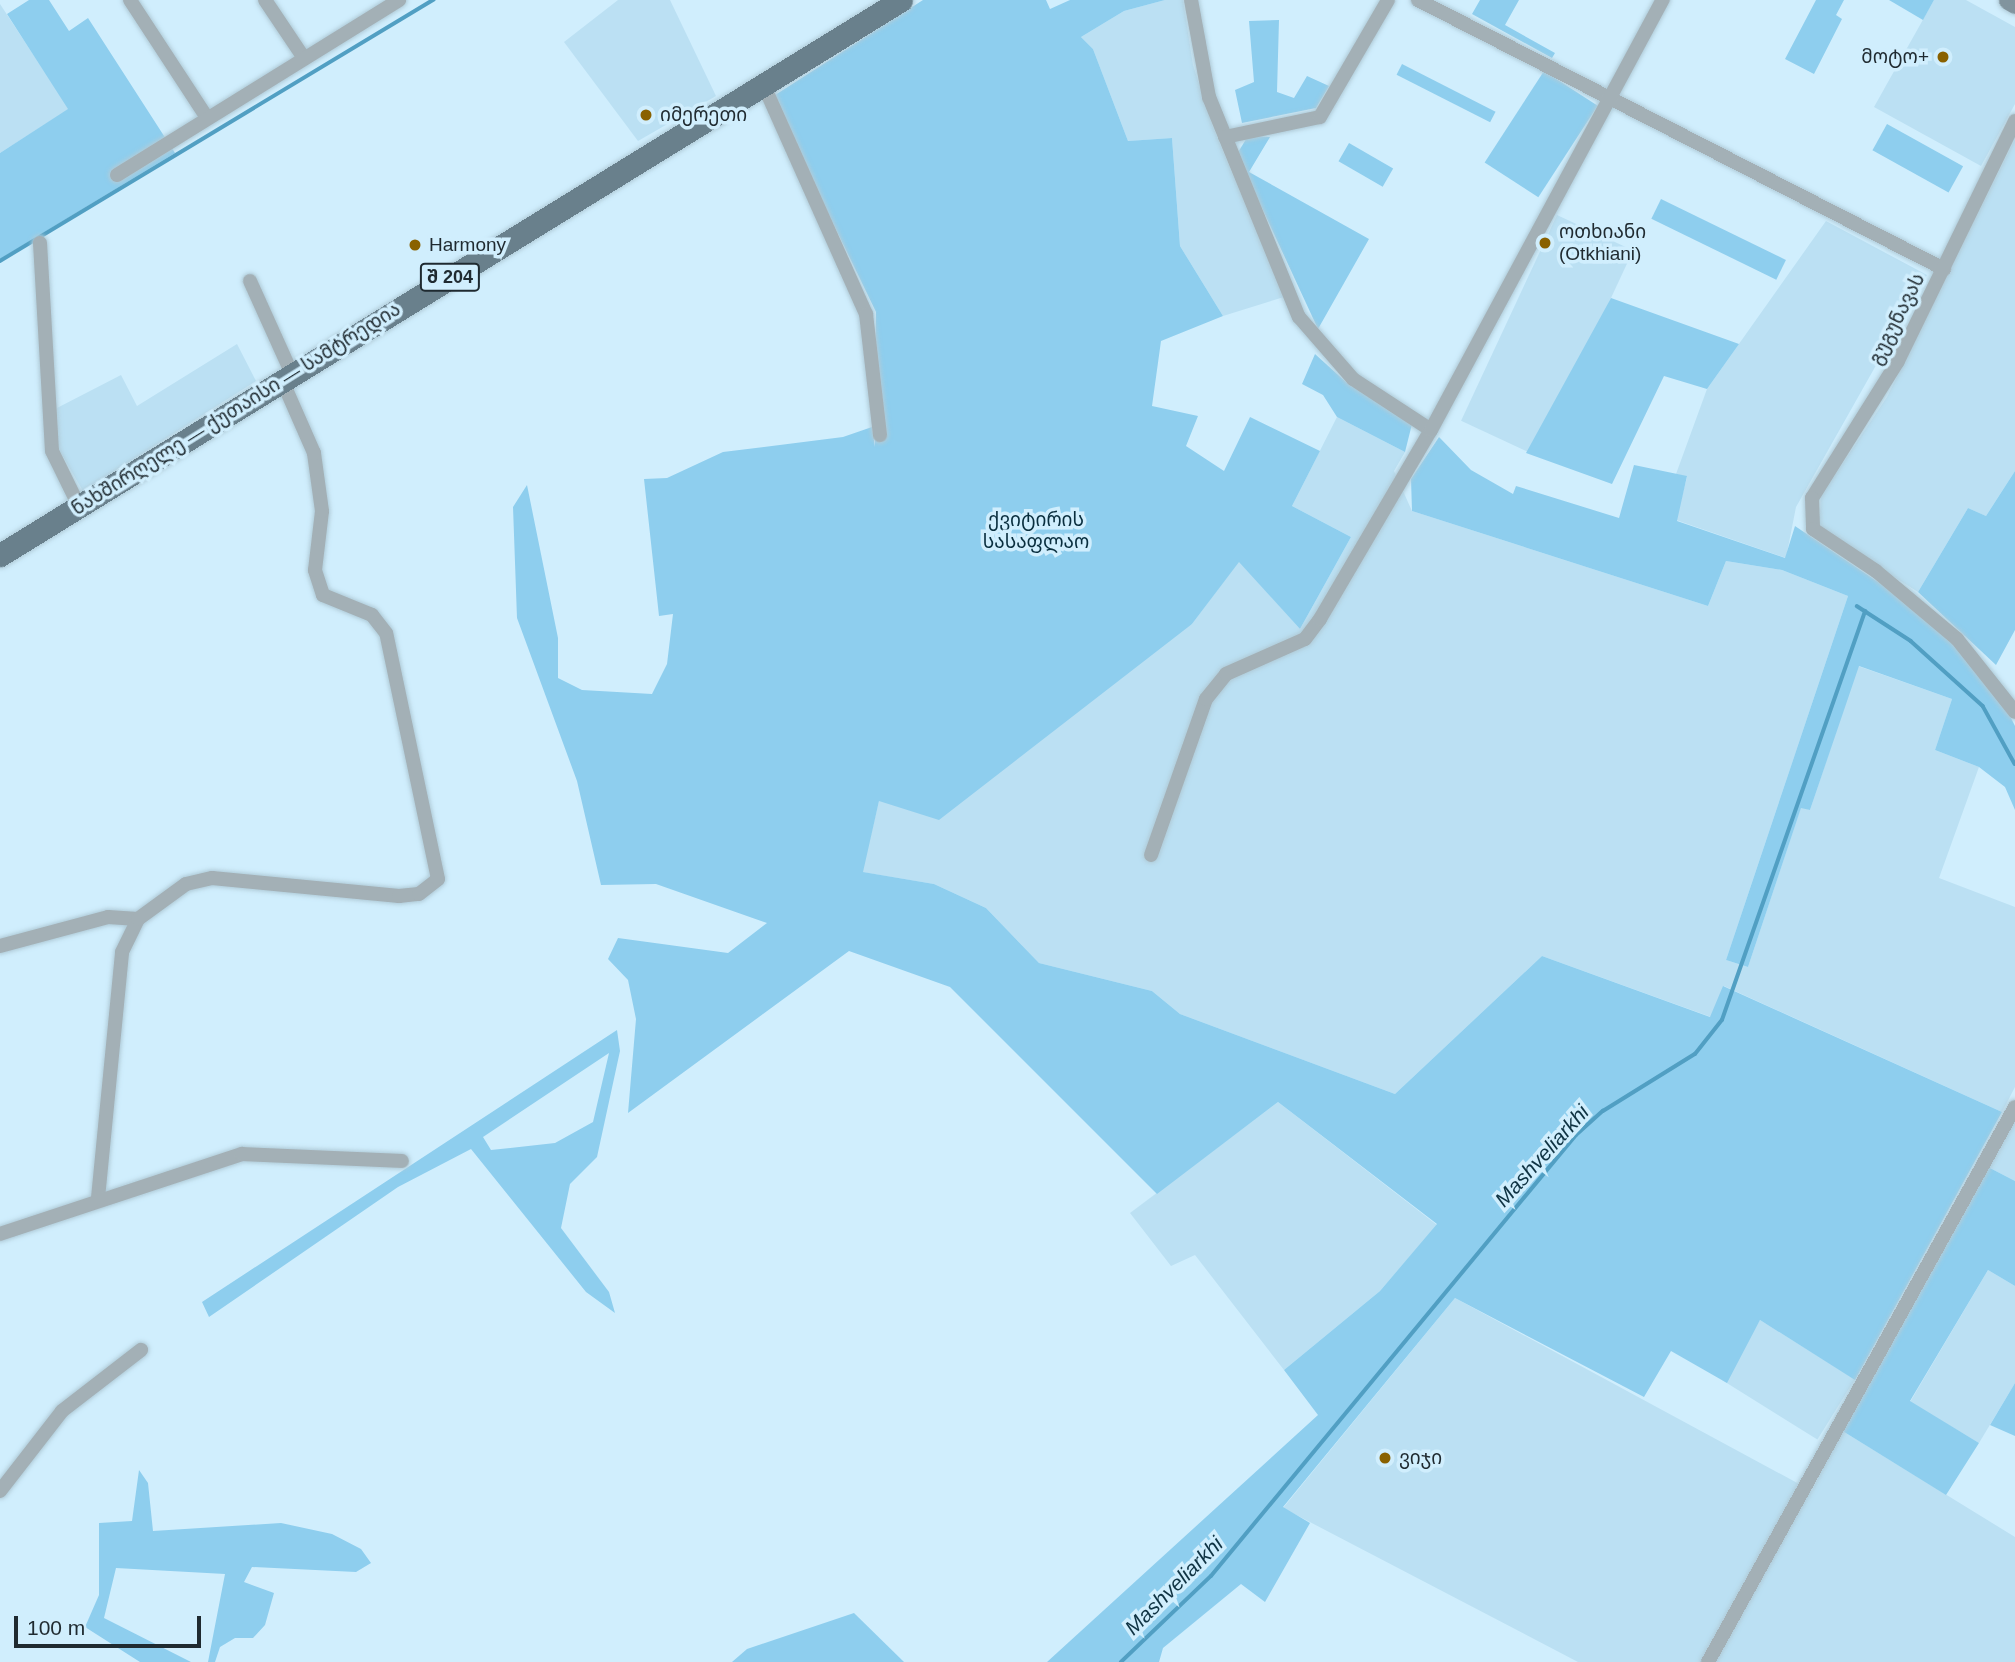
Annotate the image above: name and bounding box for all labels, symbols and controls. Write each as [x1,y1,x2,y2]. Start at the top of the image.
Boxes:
place label: მოტო+ [1861,46,1929,68]
marker: მოტო+ [1935,49,1951,65]
place label: იმერეთი [660,104,747,126]
marker: იმერეთი [638,107,654,123]
place label: ოთხიანი (Otkhiani) [1559,221,1646,265]
place label: Harmony [429,234,506,256]
marker: ოთხიანი (Otkhiani) [1537,235,1553,251]
marker: Harmony [407,237,423,253]
road number: შ 204 [419,262,482,292]
street label: გუგუნავას [1864,269,1930,369]
street label: ნახშირღელე — ქუთაისი — სამტრედია [67,298,405,520]
park label: ქვიტირის სასაფლაო [983,509,1089,553]
water label: Mashveliarkhi [1490,1100,1594,1212]
place label: ვიჯი [1399,1447,1442,1469]
marker: ვიჯი [1377,1450,1393,1466]
water label: Mashveliarkhi [1120,1532,1228,1640]
scale bar [18,1602,205,1646]
text: 100 m [27,1616,85,1639]

